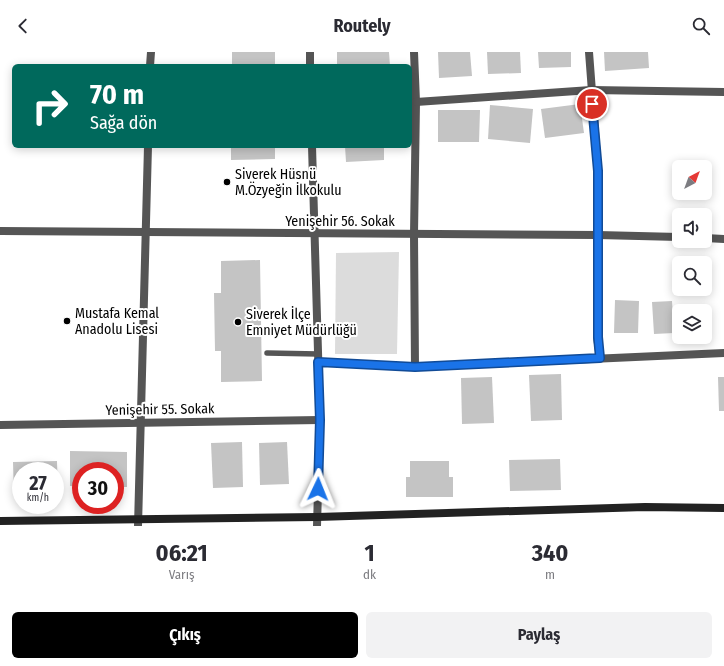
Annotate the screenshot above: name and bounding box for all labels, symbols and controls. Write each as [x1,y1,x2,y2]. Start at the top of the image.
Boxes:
icon: back [12,15,34,37]
text: Routely [333,15,391,37]
icon: search [690,15,712,37]
text: 70 m [90,78,144,111]
icon: right [24,80,76,132]
pin [575,87,609,121]
icon: arrive [581,93,603,115]
text: Sağa dön [90,112,157,134]
north arrow [672,160,712,200]
map controls [672,160,712,344]
place label: Siverek Hüsnü M.Özyeğin İlkokulu [235,166,342,199]
marker: Siverek Hüsnü M.Özyeğin İlkokulu [222,177,232,187]
button: sound [672,208,712,248]
street label: Yenişehir 56. Sokak [285,213,395,230]
button: search [672,256,712,296]
button: layers [672,304,712,344]
place label: Mustafa Kemal Anadolu Lisesi [75,305,159,338]
place label: Siverek İlçe Emniyet Müdürlüğü [246,306,357,339]
marker: Mustafa Kemal Anadolu Lisesi [62,316,72,326]
marker: Siverek İlçe Emniyet Müdürlüğü [233,317,243,327]
street label: Yenişehir 55. Sokak [105,400,215,419]
speed limit sign: 30 [72,462,124,514]
position arrow [297,468,339,510]
text: 27 [29,471,47,495]
text: km/h [27,492,49,504]
text: 06:21 [156,539,208,567]
text: 1 [365,539,375,567]
text: 340 [532,539,568,567]
text: Varış [169,567,194,582]
text: dk [363,567,376,582]
text: m [545,567,555,582]
button: Çıkış [12,612,358,658]
button: Paylaş [366,612,712,658]

